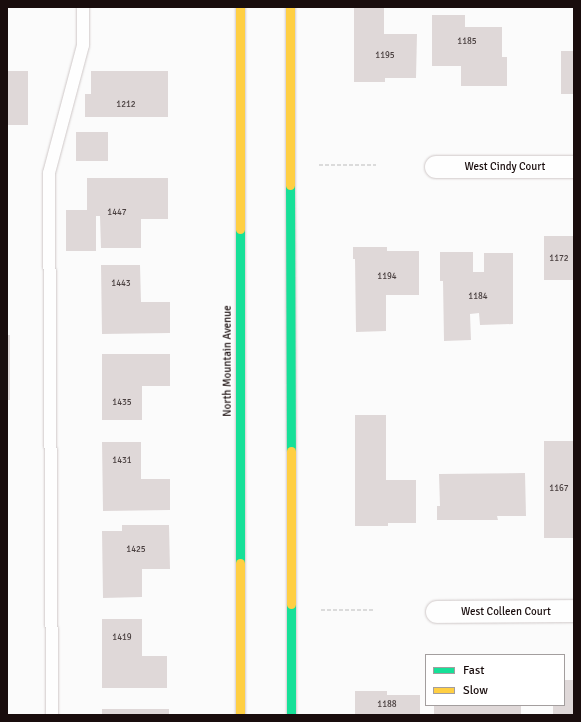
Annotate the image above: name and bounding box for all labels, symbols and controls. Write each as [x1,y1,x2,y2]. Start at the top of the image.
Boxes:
house number: 1185 [457,37,477,47]
house number: 1195 [375,51,395,61]
house number: 1212 [116,100,136,110]
street label: West Cindy Court [465,160,545,174]
house number: 1447 [107,208,127,218]
house number: 1172 [549,254,569,264]
house number: 1194 [377,272,397,282]
house number: 1443 [111,279,131,289]
house number: 1184 [468,292,488,302]
street label: North Mountain Avenue [221,305,235,417]
house number: 1435 [112,398,132,408]
house number: 1431 [112,456,132,466]
house number: 1167 [549,484,569,494]
house number: 1425 [126,545,146,555]
street label: West Colleen Court [461,605,551,619]
house number: 1419 [112,633,132,643]
legend [425,654,565,706]
text: Fast [463,663,484,678]
text: Slow [463,683,488,698]
house number: 1188 [377,700,397,710]

